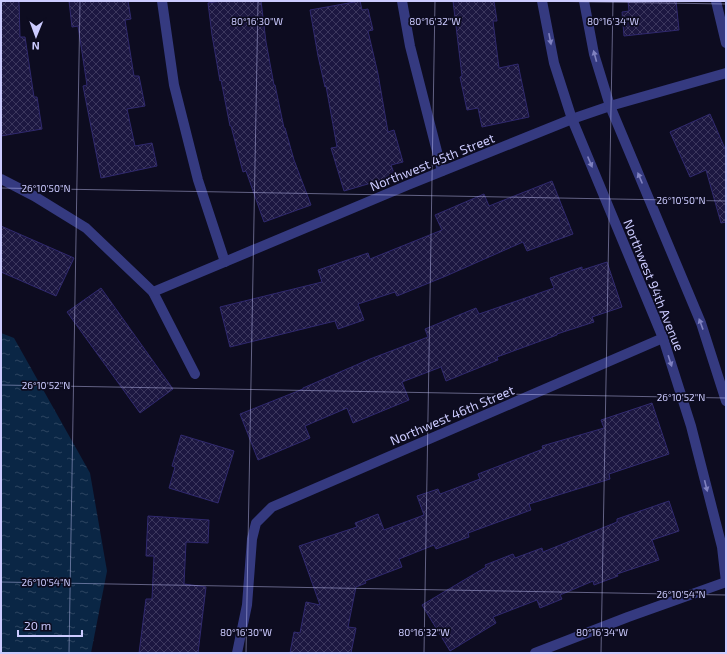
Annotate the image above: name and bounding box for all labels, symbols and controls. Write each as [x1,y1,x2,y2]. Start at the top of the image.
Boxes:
text: 80°16'30"W [231,15,284,27]
text: 80°16'32"W [409,15,461,27]
text: 80°16'34"W [587,15,640,27]
north arrow [16,16,56,56]
one-way arrow [547,33,553,45]
text: N [32,40,40,53]
one-way arrow [592,50,598,62]
street label: Northwest 45th Street [367,130,497,194]
one-way arrow [587,157,593,168]
one-way arrow [637,172,643,183]
text: 26°10'50"N [21,182,71,194]
text: 26°10'50"N [656,194,706,206]
street label: Northwest 94th Avenue [620,217,688,353]
one-way arrow [697,317,703,329]
one-way arrow [667,355,673,367]
text: 26°10'52"N [22,379,70,391]
street label: Northwest 46th Street [388,382,517,448]
text: 26°10'52"N [657,391,705,403]
one-way arrow [704,479,710,492]
text: 26°10'54"N [21,576,71,588]
text: 26°10'54"N [656,588,706,600]
scale bar [18,612,82,638]
text: 20 m [24,618,51,632]
text: 80°16'30"W [220,626,273,638]
text: 80°16'32"W [398,626,450,638]
text: 80°16'34"W [576,626,629,638]

